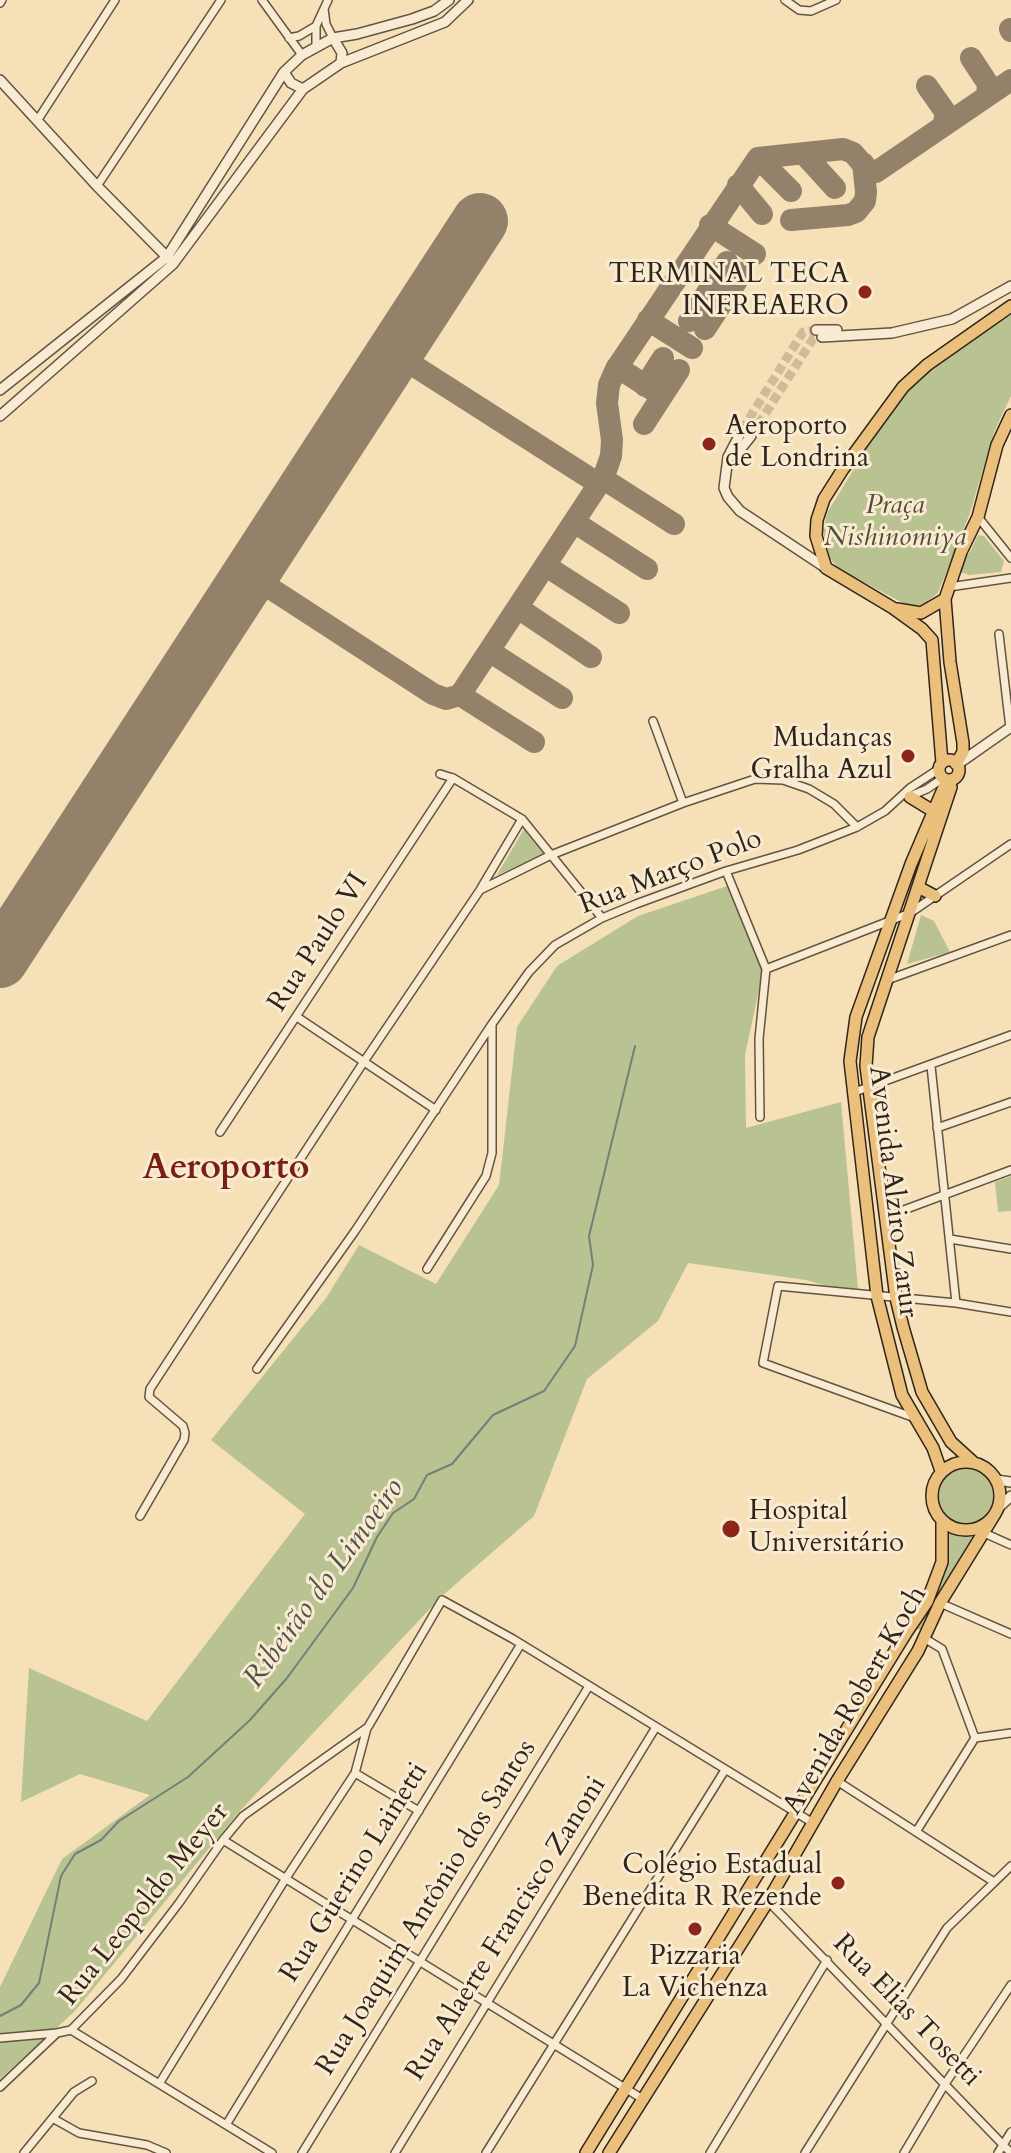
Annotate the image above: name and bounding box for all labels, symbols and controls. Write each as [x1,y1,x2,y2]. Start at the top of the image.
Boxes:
place label: TERMINAL TECA INFREAERO [608,259,849,325]
marker: TERMINAL TECA INFREAERO [856,283,874,301]
place label: Aeroporto de Londrina [725,411,869,477]
marker: Aeroporto de Londrina [700,435,718,453]
park label: Praça Nishinomiya [824,490,966,556]
place label: Mudanças Gralha Azul [750,723,892,789]
marker: Mudanças Gralha Azul [899,747,917,765]
street label: Rua Março Polo [575,823,767,923]
street label: Rua Paulo VI [262,867,376,1019]
street label: Avenida Alziro Zarur [860,1064,924,1320]
district label: Aeroporto [143,1148,309,1192]
water label: Ribeirão do Limoeiro [237,1472,413,1696]
place label: Hospital Universitário [749,1496,904,1562]
marker: Hospital Universitário [720,1518,742,1540]
street label: Avenida Robert Koch [777,1581,935,1821]
street label: Rua Joaquim Antônio dos Santos [310,1734,544,2082]
street label: Rua Guerino Lainetti [274,1757,436,1989]
street label: Rua Alaerte Francisco Zanoni [399,1771,615,2087]
street label: Rua Leopoldo Meyer [53,1797,237,2013]
place label: Colégio Estadual Benedita R Rezende [583,1850,822,1916]
marker: Colégio Estadual Benedita R Rezende [829,1874,847,1892]
marker: Pizzaria La Vichenza [686,1920,704,1938]
street label: Rua Elias Tosetti [825,1928,987,2094]
place label: Pizzaria La Vichenza [622,1941,768,2007]

